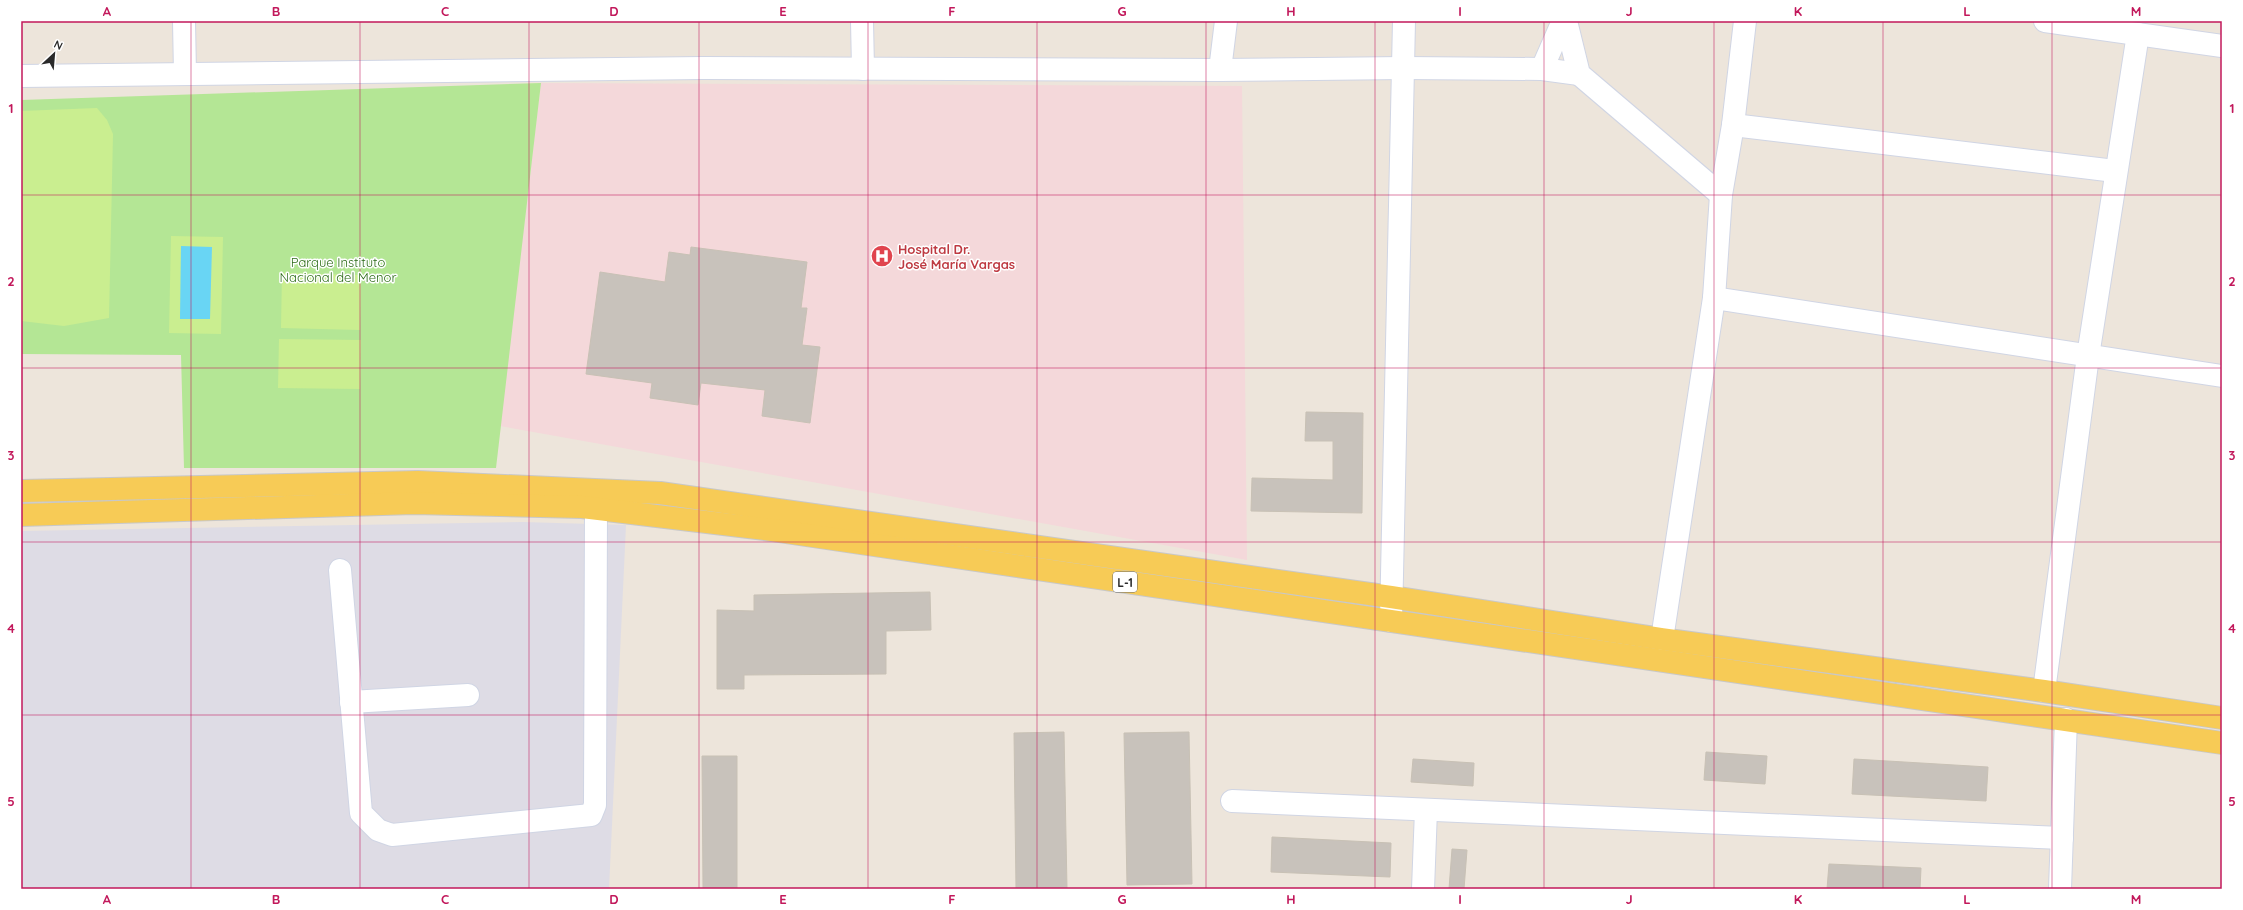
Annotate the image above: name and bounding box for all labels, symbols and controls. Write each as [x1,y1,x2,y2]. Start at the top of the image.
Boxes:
text: A [103,3,112,19]
text: B [272,3,280,19]
text: C [441,3,449,19]
text: D [609,3,619,19]
text: E [779,3,787,19]
text: F [948,3,956,19]
text: G [1117,3,1127,19]
text: H [1286,3,1296,19]
text: I [1458,3,1462,19]
text: J [1625,3,1633,19]
text: K [1794,3,1803,19]
text: L [1963,3,1971,19]
text: M [2131,3,2141,19]
north arrow [34,34,74,74]
text: N [52,37,65,53]
text: 1 [8,100,14,116]
text: 1 [2229,100,2235,116]
place label: Hospital Dr. José María Vargas [898,241,1015,272]
hospital icon: Hospital Dr. José María Vargas [869,243,895,269]
park label: Parque Instituto Nacional del Menor [280,254,396,285]
text: 2 [7,273,15,289]
text: 2 [2228,273,2236,289]
text: 3 [8,447,15,463]
text: 3 [2229,447,2236,463]
road number: L-1 [1113,572,1137,592]
text: 4 [7,620,15,636]
text: 4 [2228,620,2236,636]
text: 5 [7,793,15,809]
text: 5 [2228,793,2236,809]
text: A [103,891,112,907]
text: B [272,891,280,907]
text: C [441,891,449,907]
text: D [609,891,619,907]
text: E [779,891,787,907]
text: F [948,891,956,907]
text: G [1117,891,1127,907]
text: H [1286,891,1296,907]
text: I [1458,891,1462,907]
text: J [1625,891,1633,907]
text: K [1794,891,1803,907]
text: L [1963,891,1971,907]
text: M [2131,891,2141,907]

